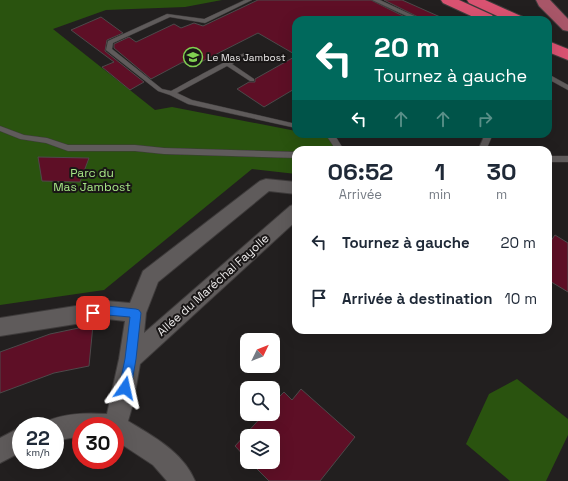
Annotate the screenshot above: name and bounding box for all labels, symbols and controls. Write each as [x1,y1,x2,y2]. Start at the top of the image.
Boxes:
text: 20 m [374,29,440,65]
icon: left [308,32,360,84]
school or university icon: Le Mas Jambost [182,46,204,68]
place label: Le Mas Jambost [207,51,286,64]
text: Tournez à gauche [374,64,527,87]
icon: left [348,108,370,130]
icon: ahead [390,108,412,130]
icon: ahead [432,108,454,130]
icon: right [474,108,496,130]
text: 06:52 [327,156,393,187]
text: 1 [434,156,445,187]
text: 30 [486,156,517,187]
park label: Parc du Mas Jambost [53,165,131,195]
text: Arrivée [339,186,382,203]
text: min [429,186,451,203]
text: m [496,186,507,203]
street label: Allée du Maréchal Fayolle [153,230,273,340]
icon: left [308,231,330,253]
text: Tournez à gauche [342,233,470,252]
text: 20 m [501,233,536,252]
icon: arrive [308,287,330,309]
text: Arrivée à destination [342,289,492,308]
text: 10 m [504,289,537,308]
pin [76,296,110,330]
icon: arrive [82,302,104,324]
north arrow [240,333,280,373]
map controls [240,333,280,469]
position arrow [104,367,146,409]
button: search [240,381,280,421]
speed limit sign: 30 [72,417,124,469]
text: 22 [26,425,50,451]
button: layers [240,429,280,469]
text: km/h [26,446,50,459]

